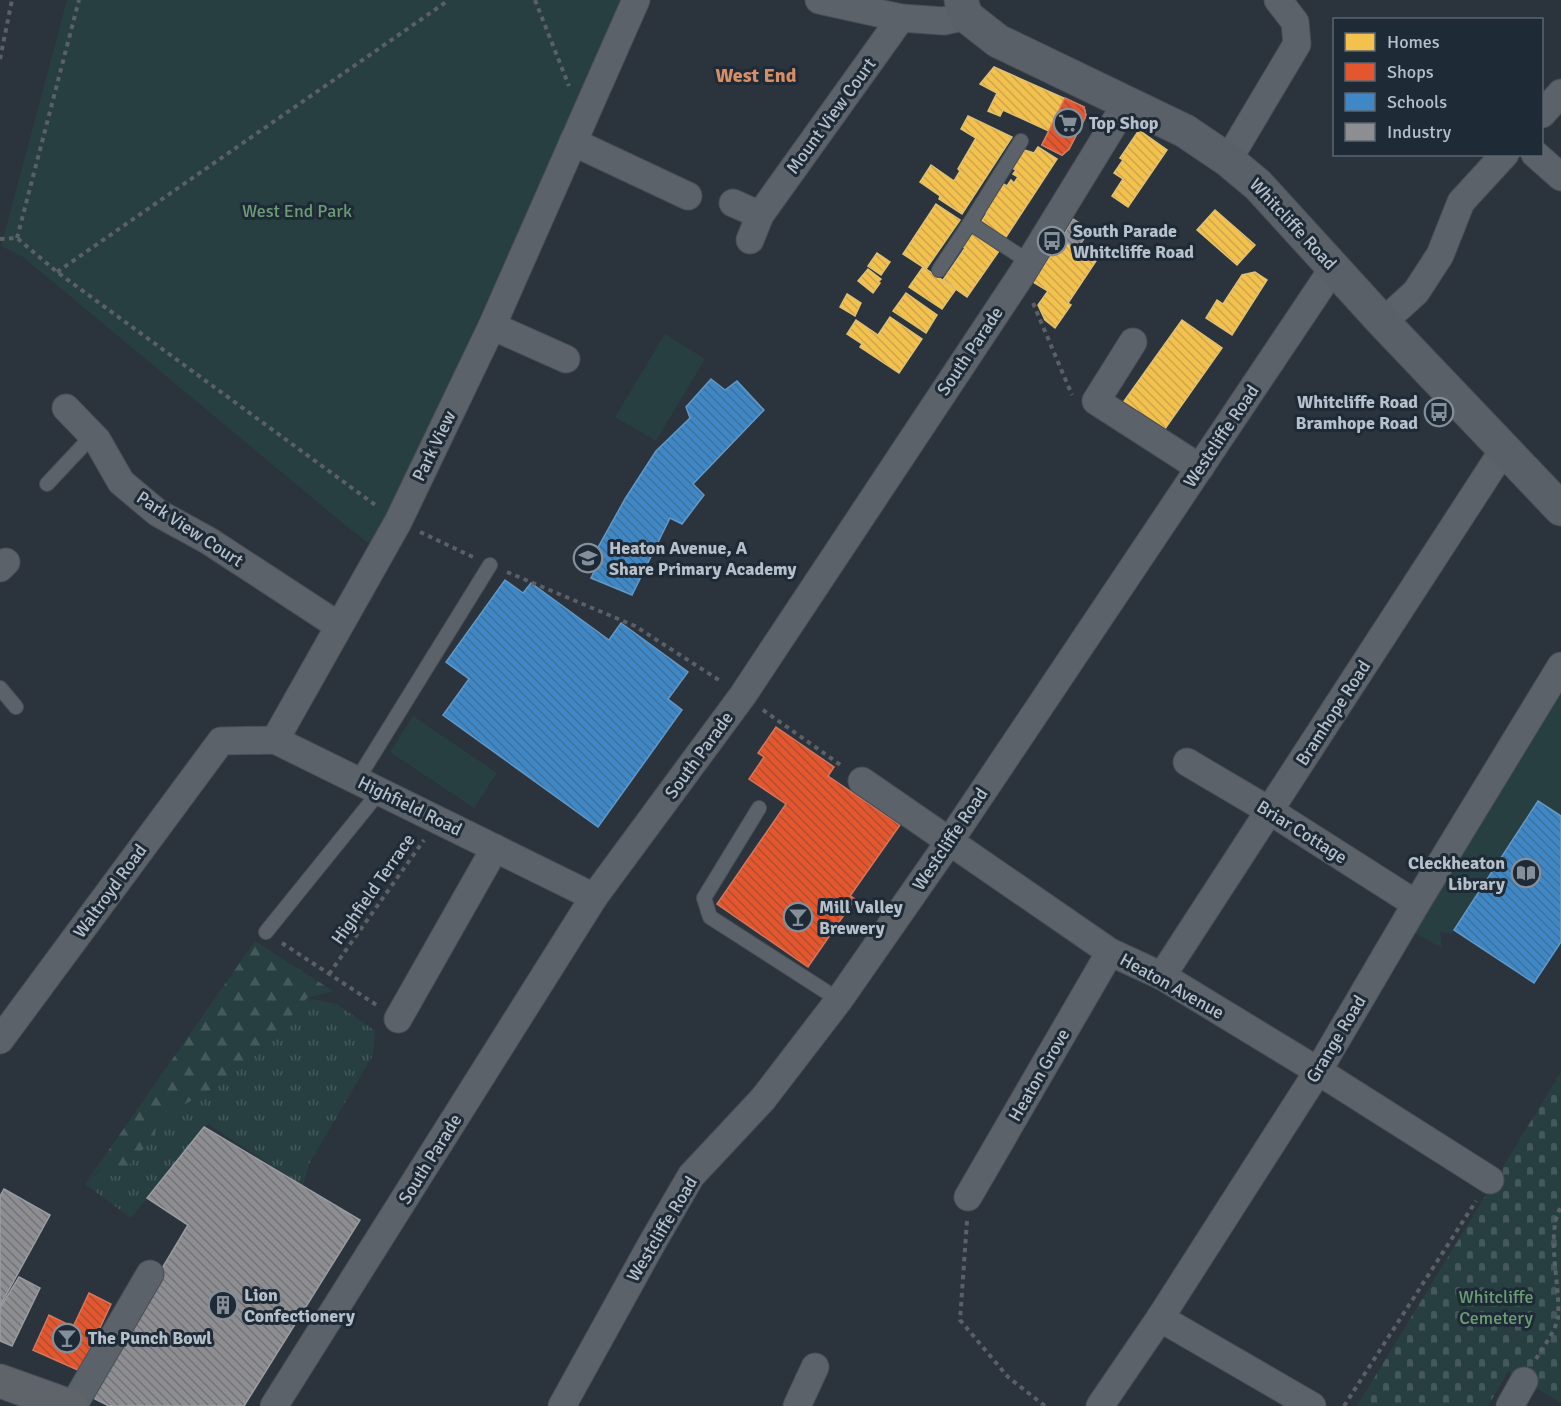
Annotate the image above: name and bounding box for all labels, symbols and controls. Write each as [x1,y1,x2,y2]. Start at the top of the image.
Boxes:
legend [1333,18,1543,156]
text: Homes [1387,31,1440,53]
street label: Mount View Court [782,54,880,178]
text: Shops [1387,61,1434,83]
district label: West End [715,63,797,88]
text: Schools [1387,91,1447,113]
supermarket icon: Top Shop [1052,107,1084,139]
place label: Top Shop [1089,112,1159,134]
text: Industry [1387,121,1452,143]
street label: Whitcliffe Road [1245,174,1341,274]
park label: West End Park [242,200,352,222]
place label: South Parade Whitcliffe Road [1073,220,1194,263]
bus stop icon: South Parade Whitcliffe Road [1036,225,1068,257]
street label: South Parade [932,302,1008,400]
street label: Westcliffe Road [1179,381,1263,491]
place label: Whitcliffe Road Bramhope Road [1295,391,1418,434]
bus stop icon: Whitcliffe Road Bramhope Road [1423,396,1455,428]
street label: Park View [408,407,460,485]
street label: Park View Court [133,486,247,572]
place label: Heaton Avenue, A Share Primary Academy [609,537,796,580]
school or university icon: Heaton Avenue, A Share Primary Academy [572,542,604,574]
street label: Bramhope Road [1291,656,1375,770]
street label: South Parade [660,707,738,803]
street label: Highfield Road [354,771,466,841]
street label: Westcliffe Road [908,784,992,894]
street label: Briar Cottage [1253,796,1351,868]
street label: Highfield Terrace [327,829,419,949]
street label: Waltroyd Road [69,840,151,942]
place label: Cleckheaton Library [1408,852,1505,895]
library icon: Cleckheaton Library [1510,857,1542,889]
place label: Mill Valley Brewery [819,896,903,939]
bar icon: Mill Valley Brewery [782,901,814,933]
street label: Heaton Avenue [1116,948,1228,1024]
street label: Grange Road [1301,991,1371,1087]
street label: Heaton Grove [1004,1025,1074,1125]
street label: South Parade [394,1110,466,1208]
street label: Westcliffe Road [622,1172,702,1286]
place label: Lion Confectionery [244,1284,355,1327]
park label: Whitcliffe Cemetery [1459,1286,1533,1329]
building icon: Lion Confectionery [207,1289,239,1321]
bar icon: The Punch Bowl [51,1322,83,1354]
place label: The Punch Bowl [88,1327,212,1349]

